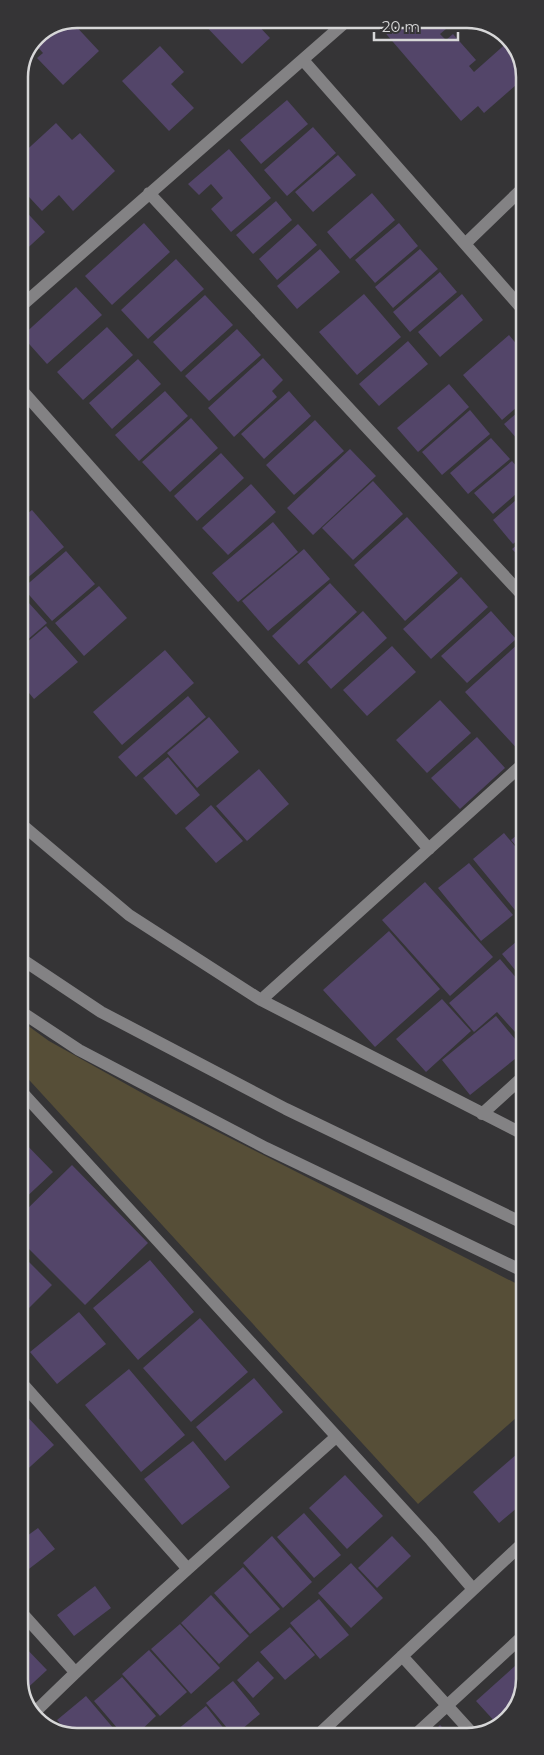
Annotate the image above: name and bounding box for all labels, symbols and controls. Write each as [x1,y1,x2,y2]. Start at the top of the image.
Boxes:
scale bar [374,10,458,42]
text: 20 m [382,17,420,36]

